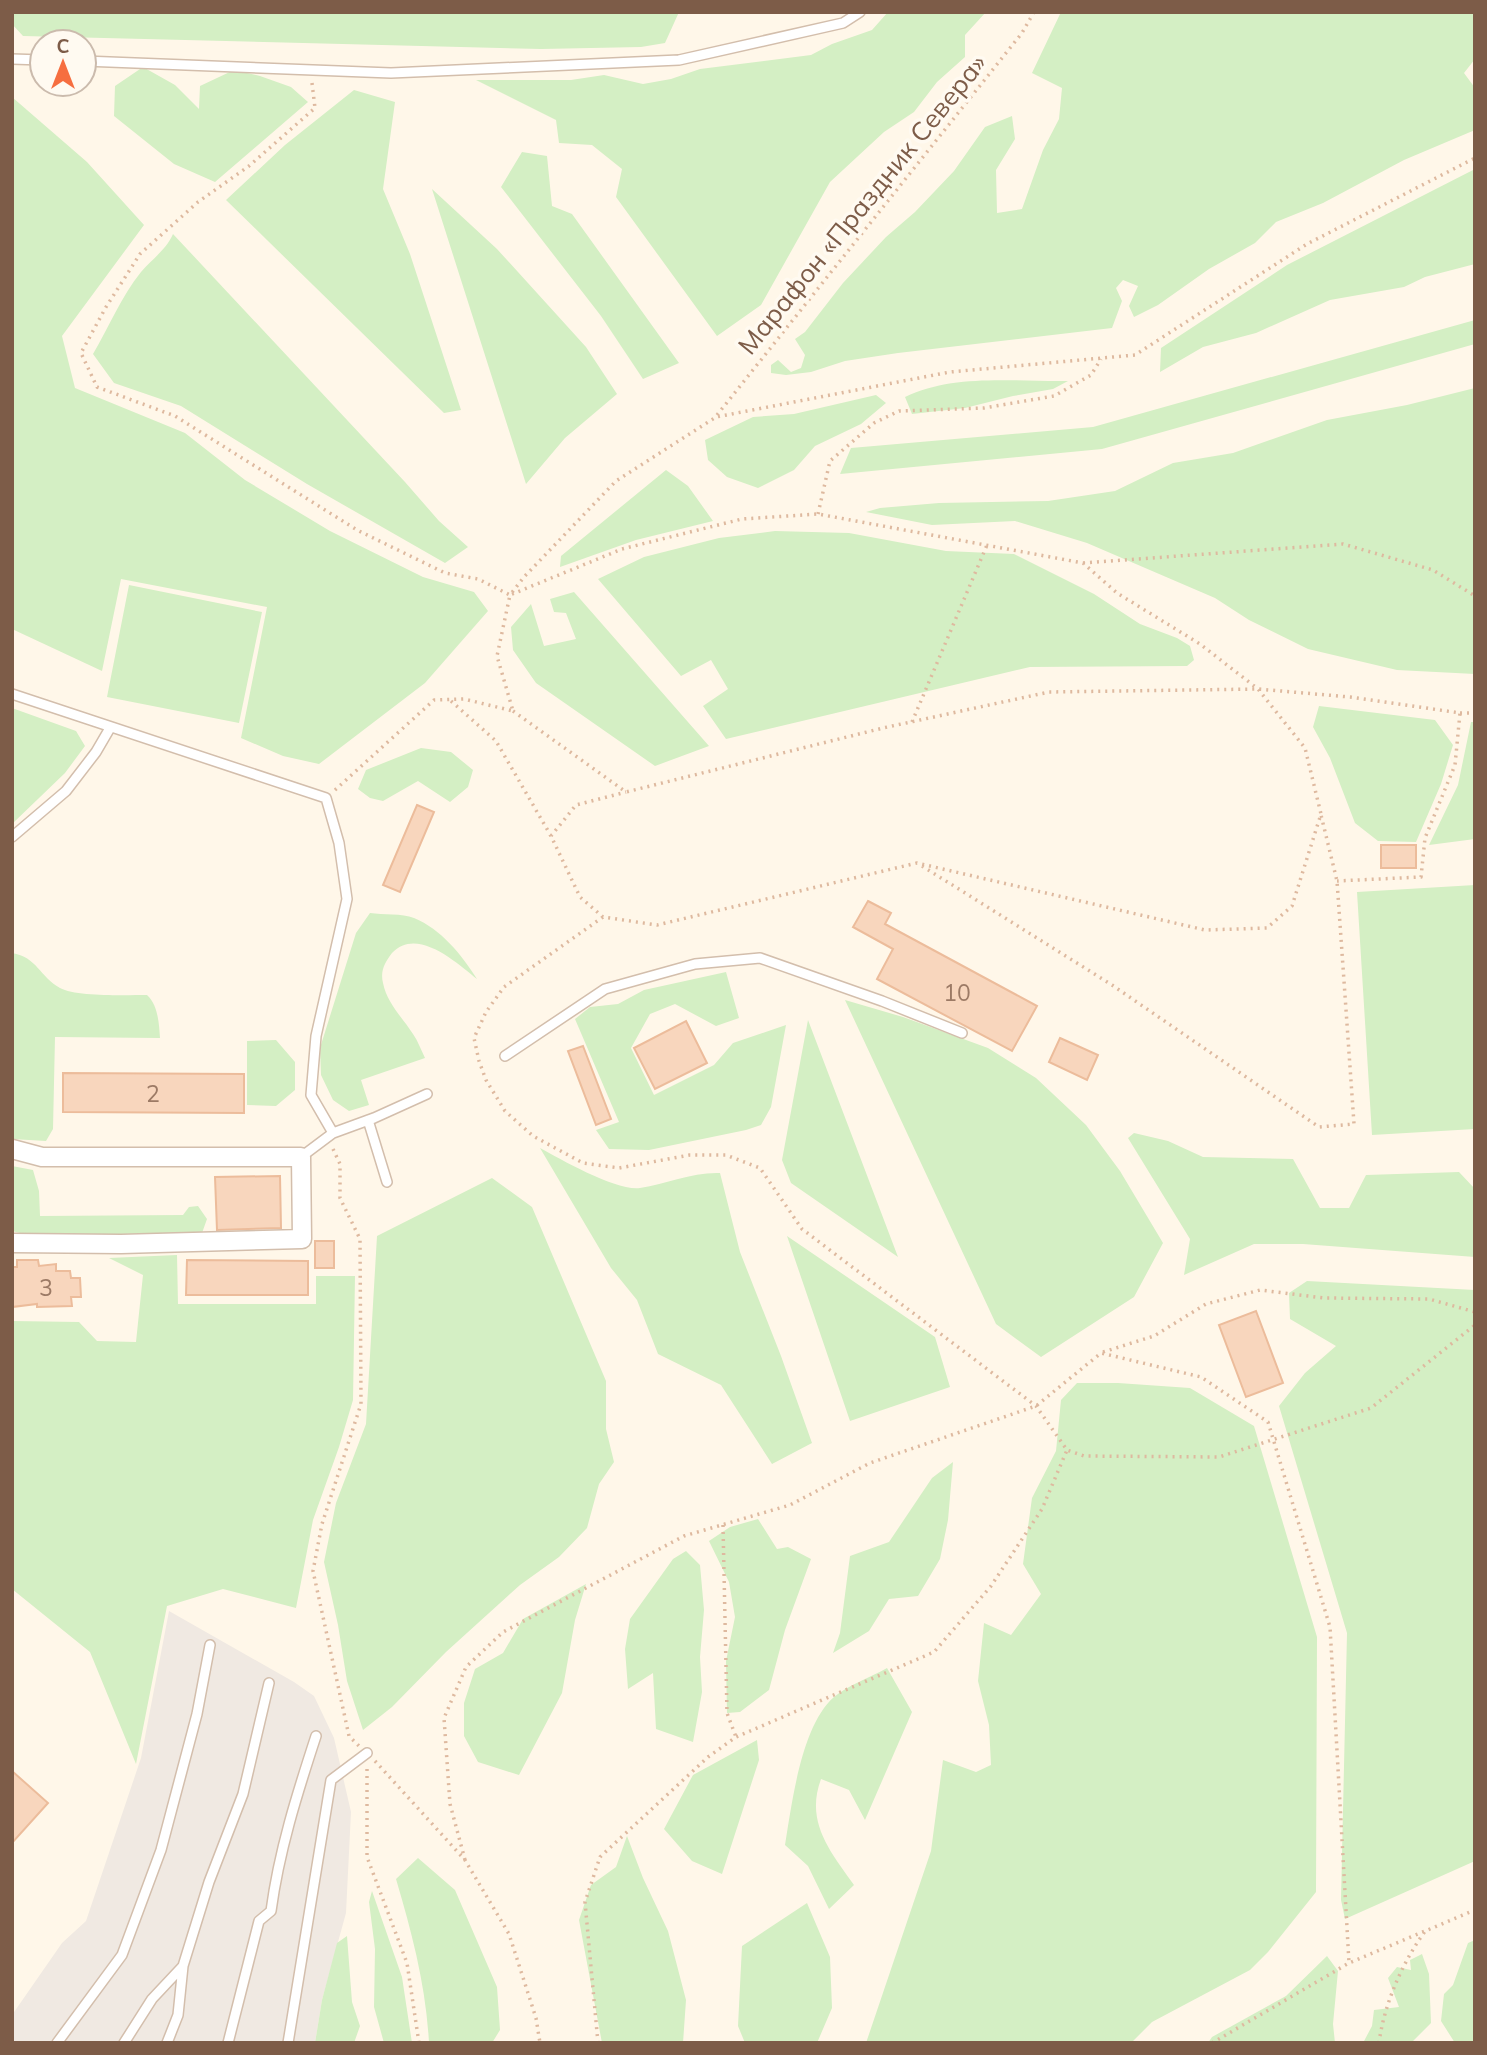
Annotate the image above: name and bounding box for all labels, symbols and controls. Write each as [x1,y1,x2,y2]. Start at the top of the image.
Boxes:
north arrow [28,28,98,98]
text: С [56,34,70,58]
street label: Марафон «Праздник Севера» [731,47,993,361]
house number: 10 [943,978,971,1007]
house number: 2 [146,1079,160,1108]
house number: 3 [39,1273,53,1302]

